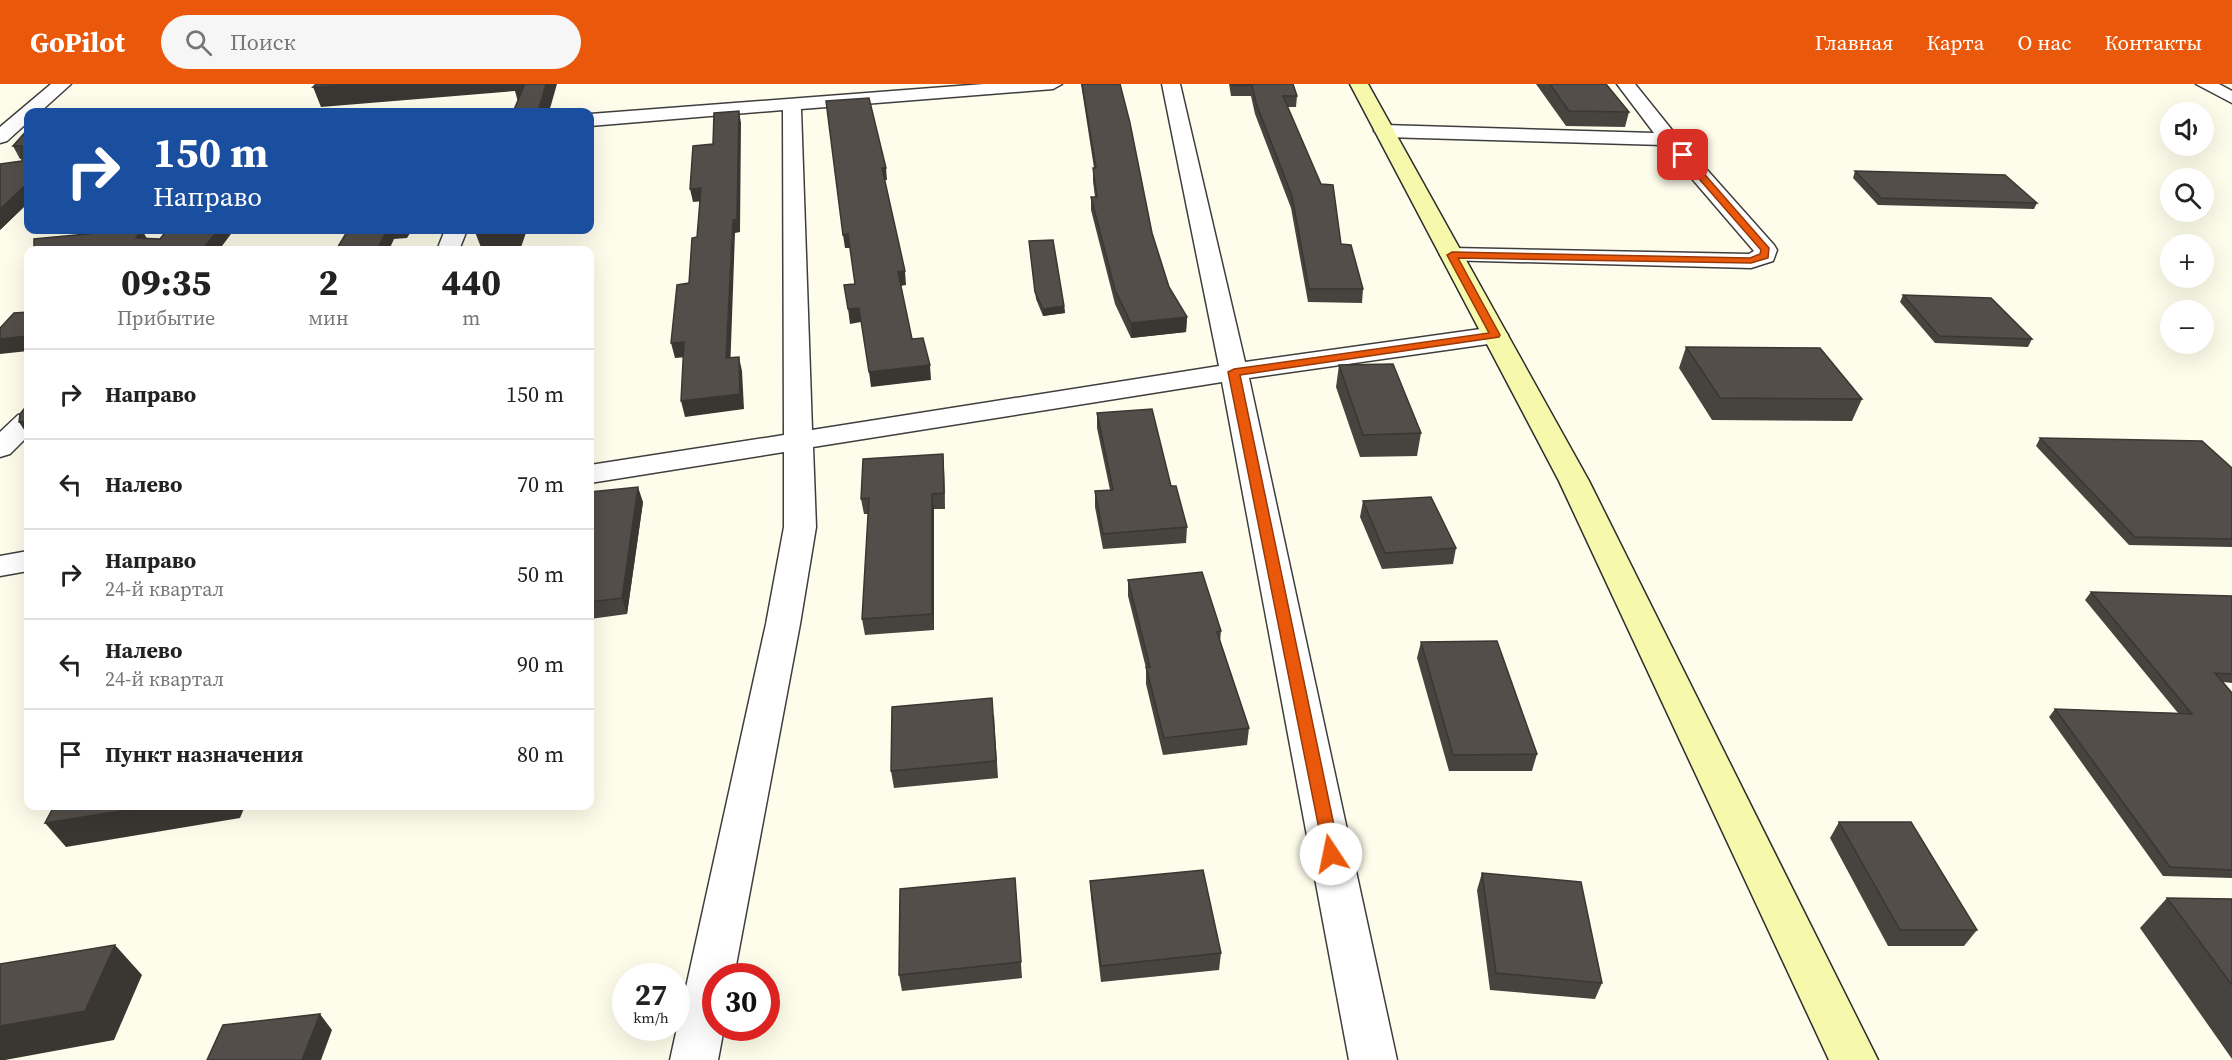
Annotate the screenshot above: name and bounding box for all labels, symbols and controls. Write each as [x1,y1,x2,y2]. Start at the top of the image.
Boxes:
search box [161,15,581,69]
text: GoPilot [30,23,125,61]
icon: search [182,26,215,59]
text: Поиск [230,27,296,57]
text: Главная [1815,28,1893,57]
text: Карта [1926,28,1984,57]
text: О нас [2017,28,2071,57]
text: Контакты [2104,28,2202,57]
map controls [2160,102,2214,354]
button: sound [2160,102,2214,156]
text: 150 m [153,123,268,181]
pin [1657,129,1708,180]
icon: right [54,132,132,210]
icon: arrive [1666,138,1699,171]
button: search [2160,168,2214,222]
text: Направо [153,178,262,215]
button: + [2160,234,2214,288]
text: 09:35 [121,258,211,307]
text: 2 [319,258,338,307]
text: 440 [442,258,501,307]
button: − [2160,300,2214,354]
text: Прибытие [117,304,215,332]
text: мин [308,304,349,332]
text: m [462,304,480,332]
icon: right [54,378,87,411]
text: Направо [105,379,196,409]
text: 150 m [506,379,564,409]
icon: left [54,468,87,501]
text: Налево [105,469,182,499]
text: 70 m [517,469,564,499]
text: Направо [105,545,196,575]
icon: right [54,558,87,591]
text: 50 m [517,559,564,589]
text: 24-й квартал [105,575,224,603]
text: Налево [105,635,182,665]
icon: left [54,648,87,681]
text: 90 m [517,649,564,679]
text: 24-й квартал [105,665,224,693]
icon: arrive [54,738,87,771]
text: Пункт назначения [105,739,303,769]
text: 80 m [517,739,564,769]
position arrow [1299,822,1363,886]
speed limit sign: 30 [702,963,780,1041]
text: 27 [635,974,667,1015]
text: km/h [633,1007,669,1028]

